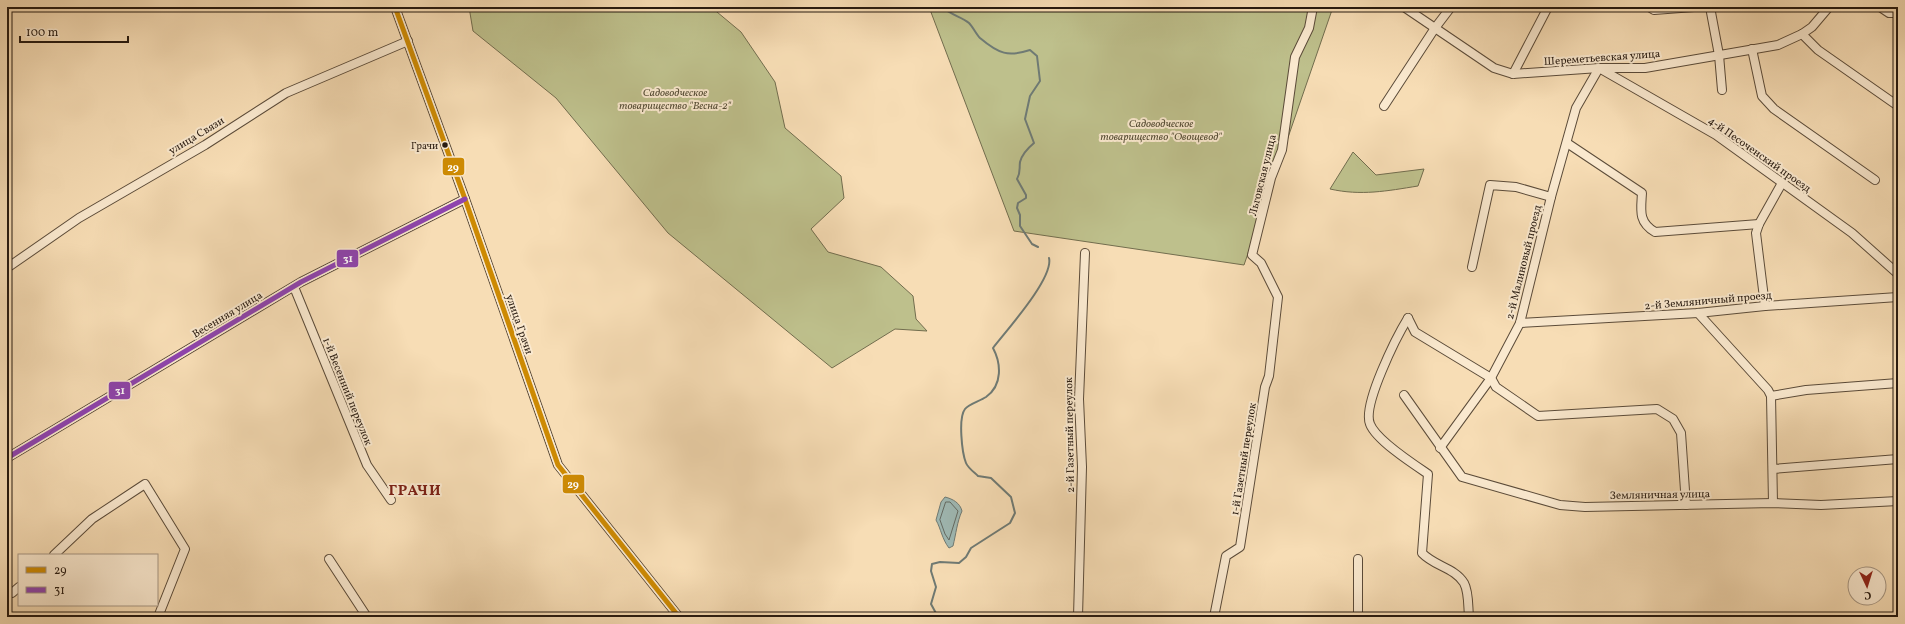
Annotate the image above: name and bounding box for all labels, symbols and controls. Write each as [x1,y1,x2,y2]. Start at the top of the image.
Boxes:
scale bar [20,18,128,44]
text: 100 m [26,25,59,41]
street label: Шереметьевская улица [1543,47,1661,70]
park label: Садоводческое товарищество "Весна-2" [619,86,731,114]
street label: улица Связи [166,114,228,159]
street label: 4-й Песоченский проезд [1705,114,1814,197]
park label: Садоводческое товарищество "Овощевод" [1100,117,1222,145]
street label: Льговская улица [1246,133,1281,218]
place label: Грачи [411,139,438,153]
marker: Грачи [440,140,450,150]
line badge: 29 [442,157,465,176]
text: 29 [447,161,459,176]
street label: 2-й Малиновый проезд [1503,203,1546,321]
line badge: 31 [336,249,359,268]
text: 31 [343,252,353,267]
street label: Весенняя улица [190,288,266,342]
street label: 2-й Земляничный проезд [1644,288,1773,315]
street label: улица Грачи [501,292,536,357]
street label: 1-й Весенний переулок [318,335,375,448]
street label: 2-й Газетный переулок [1062,377,1079,493]
line badge: 31 [108,381,131,400]
text: 31 [115,384,125,399]
street label: 1-й Газетный переулок [1228,402,1261,517]
line badge: 29 [562,474,585,494]
text: 29 [567,478,579,493]
district label: ГРАЧИ [388,481,442,502]
street label: Земляничная улица [1610,487,1711,504]
legend [18,554,158,606]
text: 29 [54,563,67,579]
north arrow [1847,566,1887,606]
text: 31 [54,583,65,599]
text: С [1864,587,1872,602]

